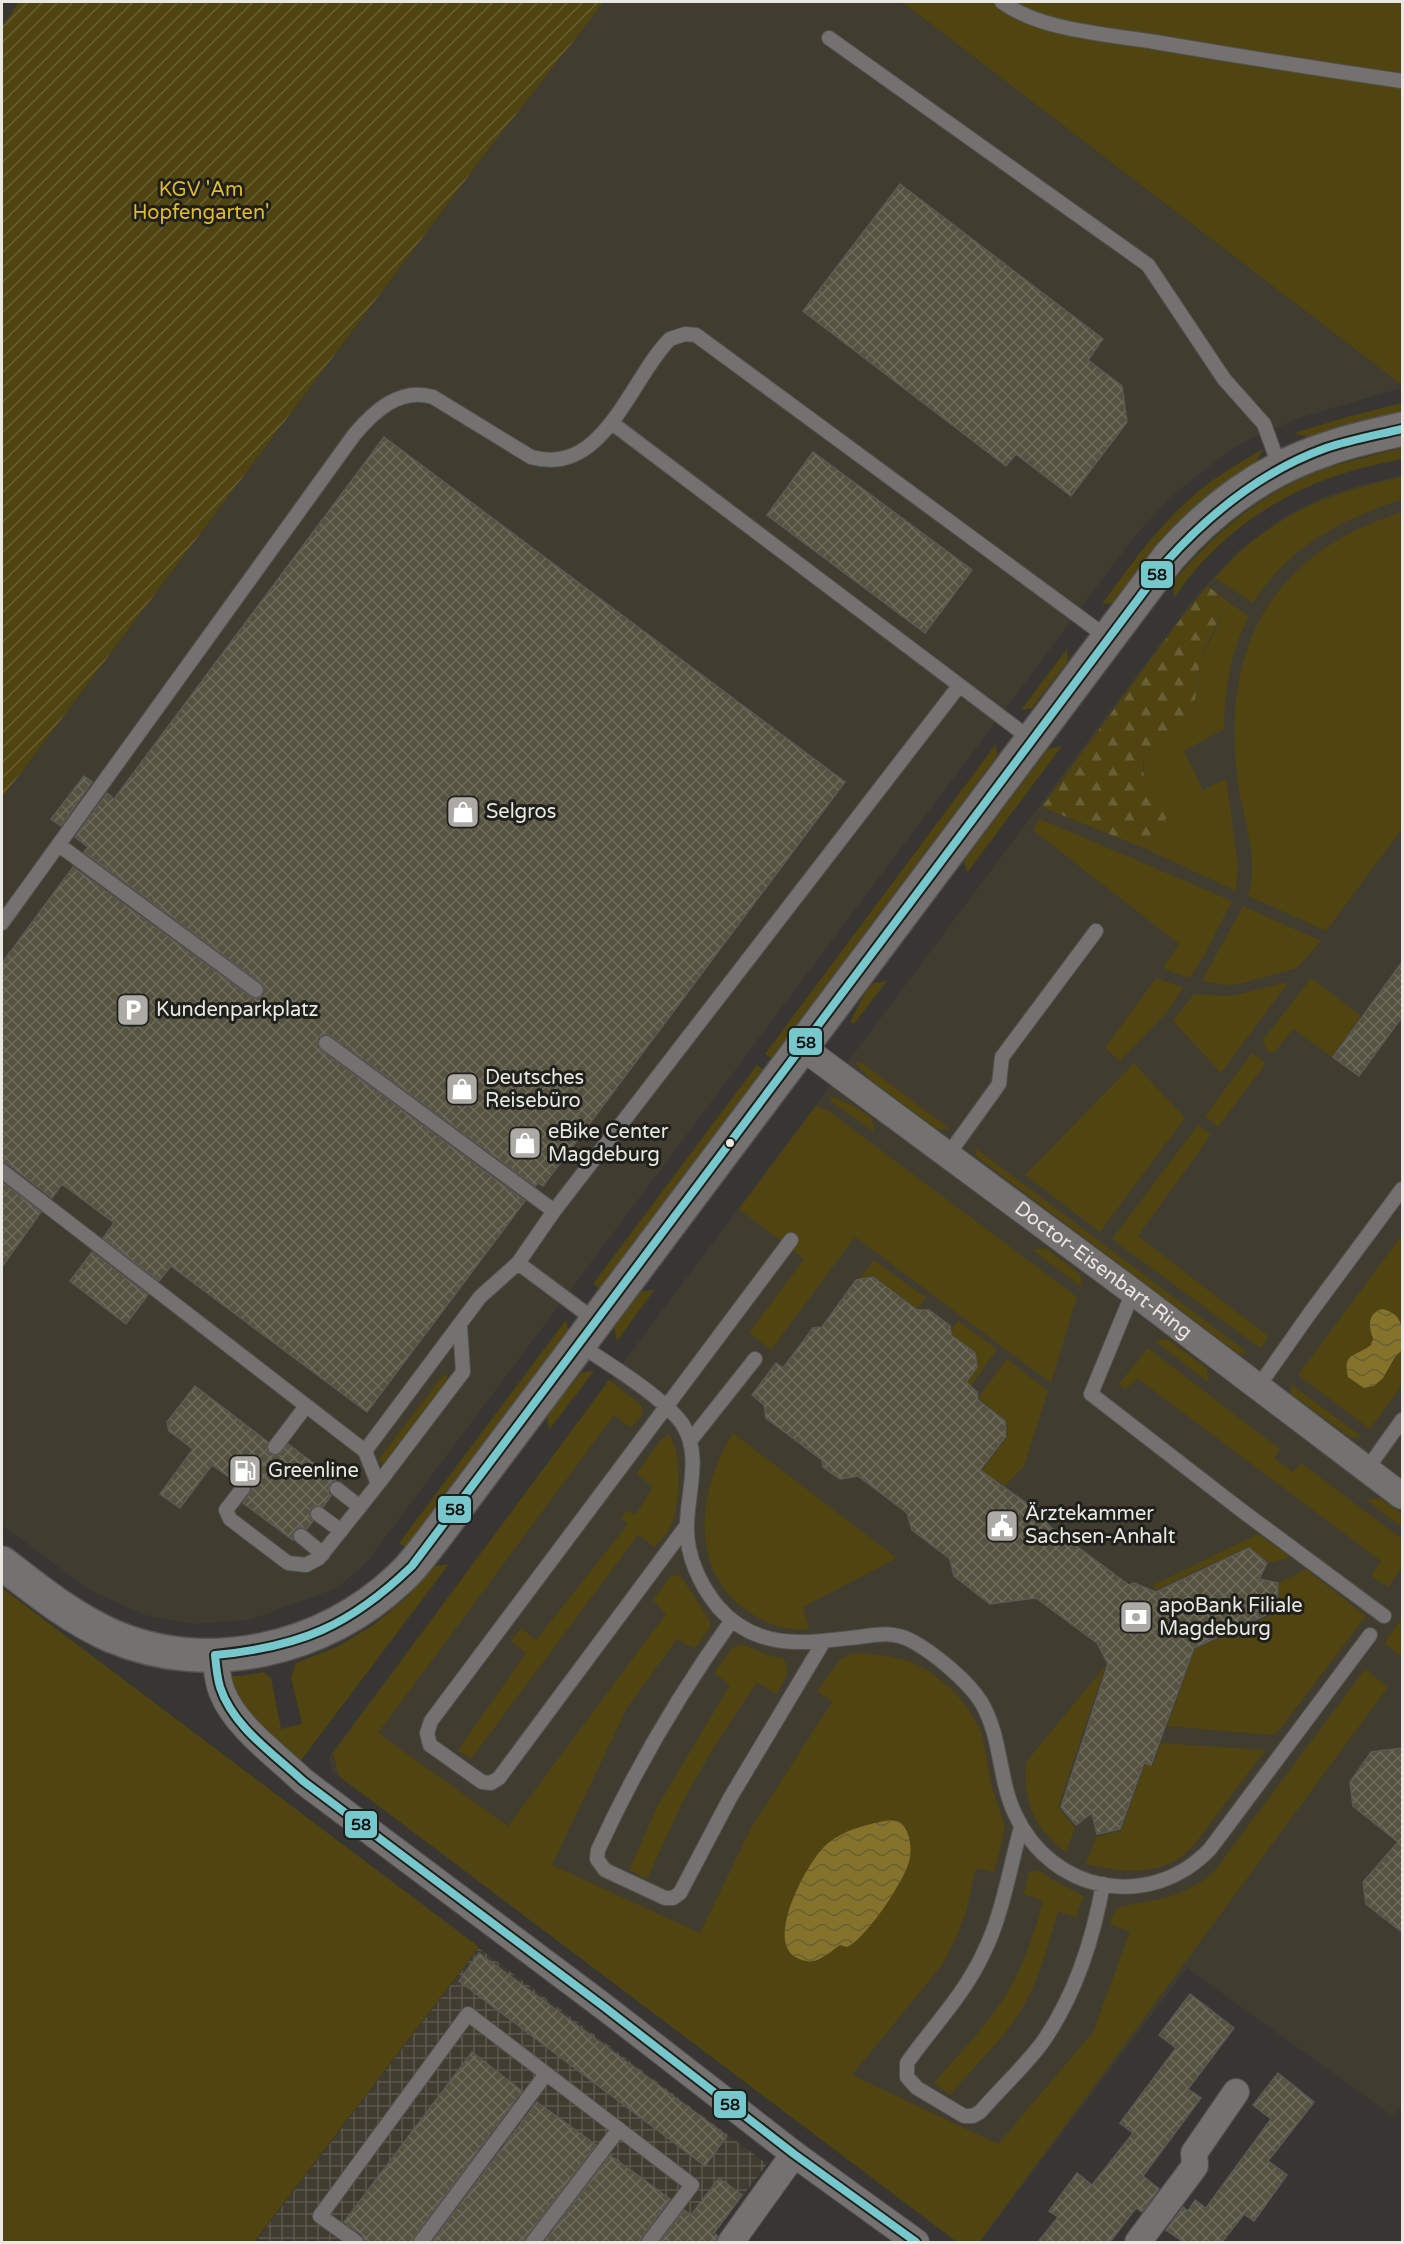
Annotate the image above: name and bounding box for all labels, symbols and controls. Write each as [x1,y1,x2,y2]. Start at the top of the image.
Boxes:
park label: KGV 'Am Hopfengarten' [132,178,270,225]
line badge: 58 [1140,560,1174,589]
text: 58 [1147,565,1167,585]
shop icon: Selgros [445,794,481,830]
place label: Selgros [486,800,556,824]
parking icon: Kundenparkplatz [115,992,151,1028]
place label: Kundenparkplatz [156,998,319,1022]
line badge: 58 [788,1027,823,1056]
text: 58 [796,1033,816,1053]
place label: Deutsches Reisebüro [485,1066,584,1113]
shop icon: Deutsches Reisebüro [444,1071,480,1107]
place label: eBike Center Magdeburg [548,1120,669,1167]
shop icon: eBike Center Magdeburg [507,1125,543,1161]
unlabelled marker [724,1137,736,1149]
street label: Doctor-Eisenbart-Ring [1010,1196,1197,1344]
fuel station icon: Greenline [227,1453,263,1489]
place label: Greenline [268,1459,359,1483]
line badge: 58 [437,1495,472,1524]
text: 58 [445,1500,465,1520]
place label: Ärztekammer Sachsen-Anhalt [1025,1502,1176,1549]
public building icon: Ärztekammer Sachsen-Anhalt [984,1508,1020,1544]
place label: apoBank Filiale Magdeburg [1159,1594,1303,1641]
bank icon: apoBank Filiale Magdeburg [1118,1599,1154,1635]
line badge: 58 [344,1810,378,1839]
text: 58 [351,1815,371,1835]
line badge: 58 [713,2090,747,2119]
text: 58 [720,2095,740,2115]

